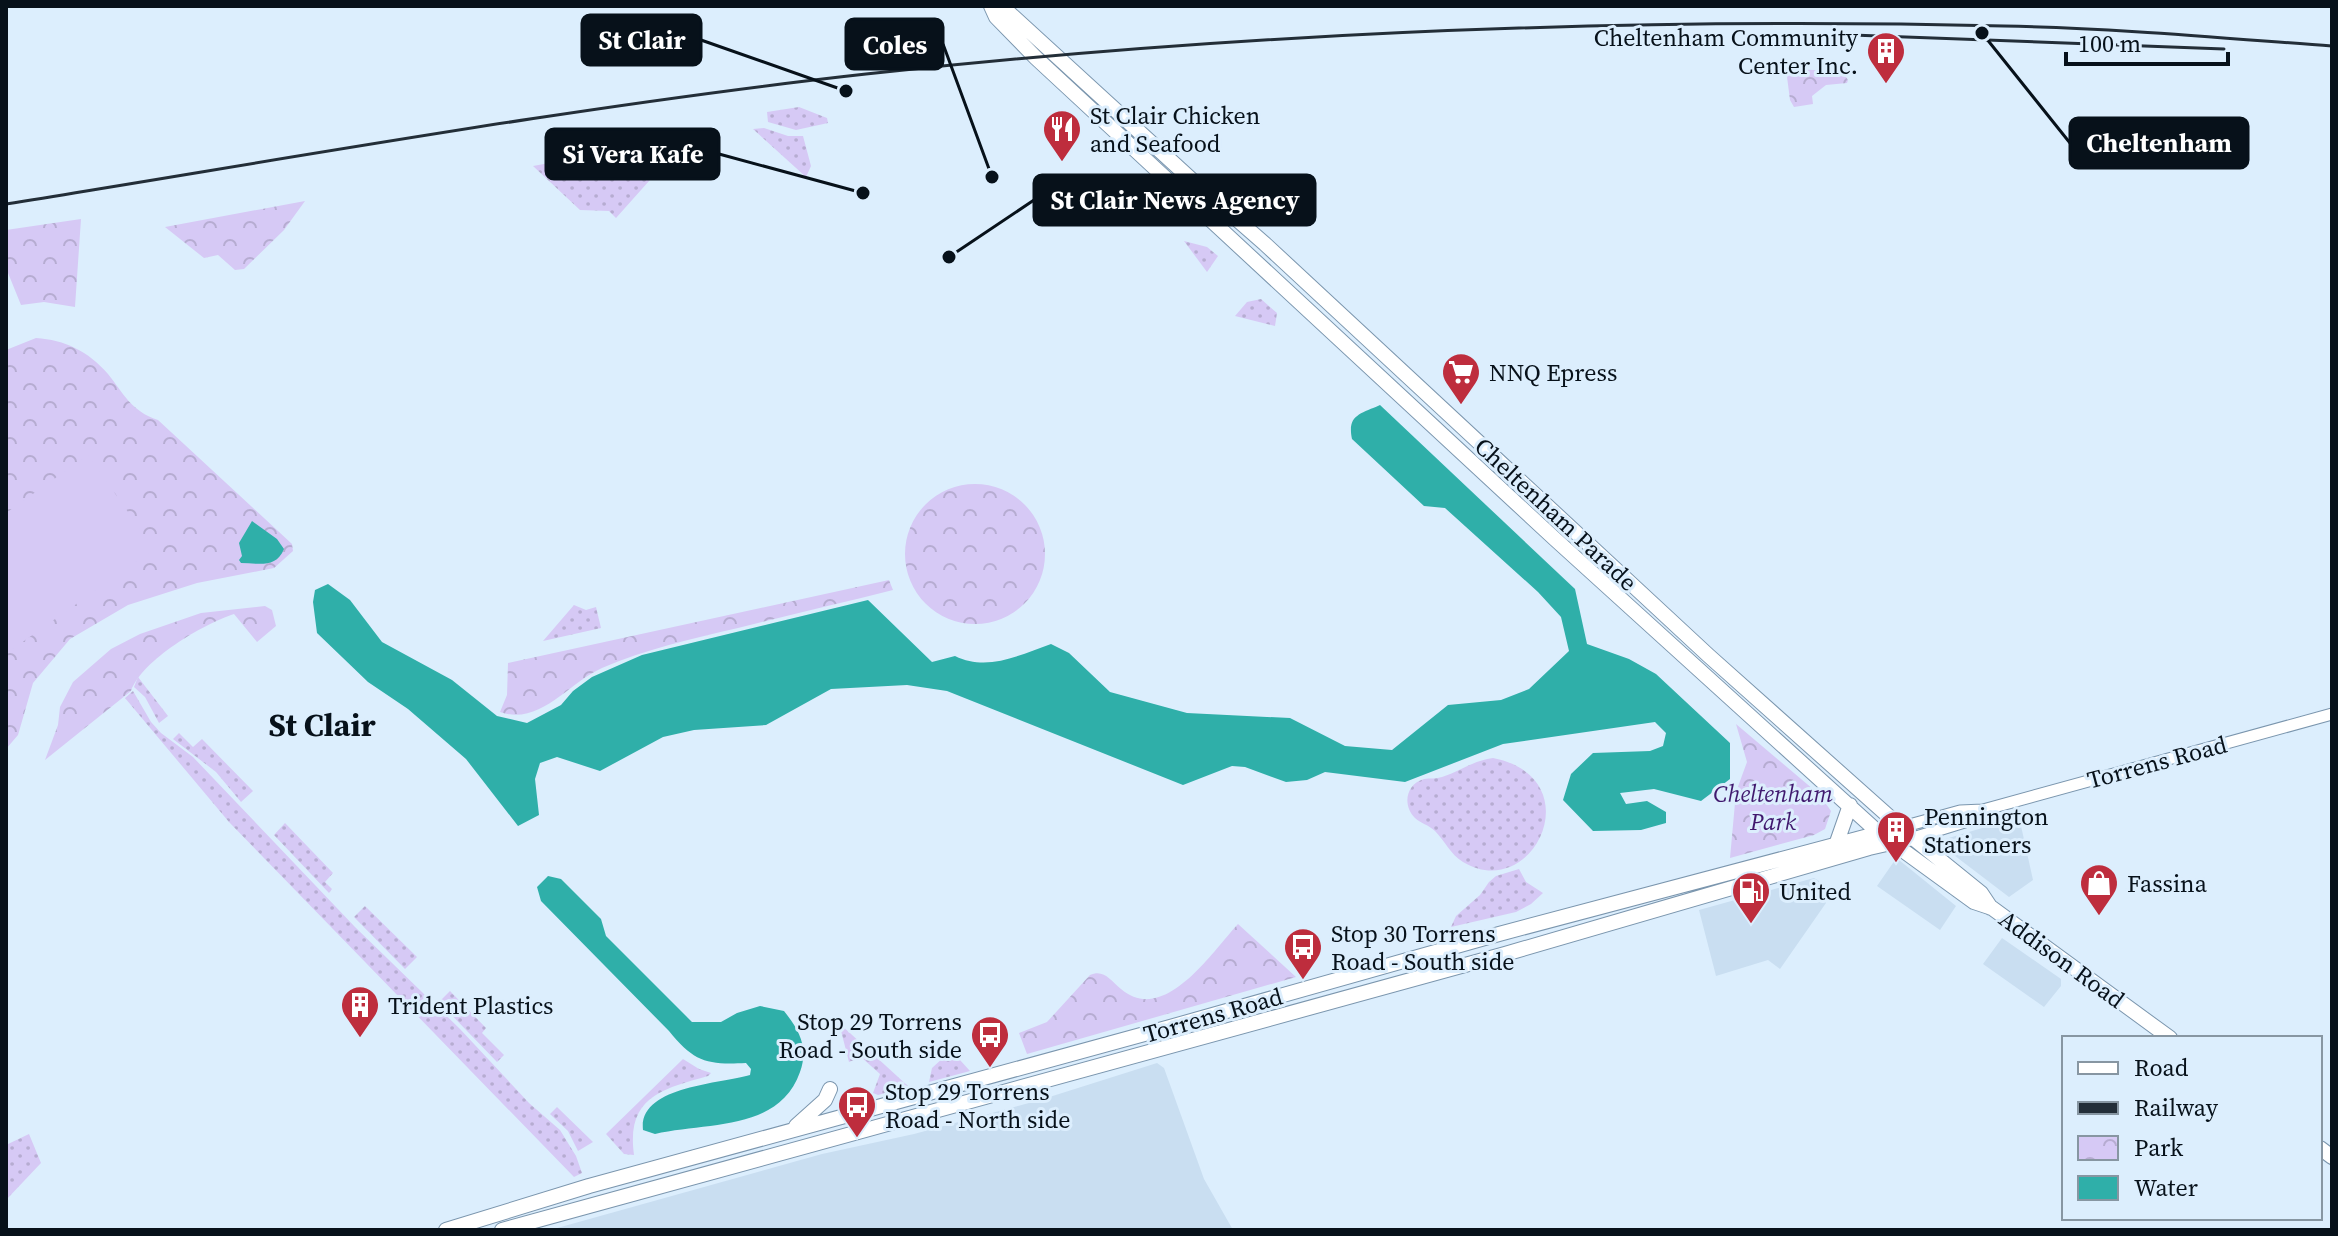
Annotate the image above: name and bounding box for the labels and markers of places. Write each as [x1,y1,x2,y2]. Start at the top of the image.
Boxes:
callout: St Clair [582,15,701,65]
callout: Coles [846,19,943,69]
place label: Cheltenham Community Center Inc. [1594,21,1859,82]
building icon: Cheltenham Community Center Inc. [1865,30,1907,85]
place label: St Clair Chicken and Seafood [1090,99,1260,160]
restaurant icon: St Clair Chicken and Seafood [1041,108,1083,163]
callout: Cheltenham [2070,118,2248,168]
callout: Si Vera Kafe [546,129,719,179]
callout: St Clair News Agency [1034,175,1315,225]
supermarket icon: NNQ Epress [1440,351,1482,406]
place label: NNQ Epress [1489,356,1617,389]
place label: Pennington Stationers [1924,800,2049,861]
building icon: Pennington Stationers [1875,809,1917,864]
shop icon: Fassina [2078,862,2120,917]
place label: Fassina [2127,867,2208,900]
fuel station icon: United [1730,870,1772,925]
place label: United [1779,875,1851,908]
place label: Stop 30 Torrens Road - South side [1331,917,1515,978]
bus stop icon: Stop 30 Torrens Road - South side [1282,926,1324,981]
building icon: Trident Plastics [339,984,381,1039]
place label: Trident Plastics [388,989,554,1022]
place label: Stop 29 Torrens Road - South side [778,1005,962,1066]
bus stop icon: Stop 29 Torrens Road - South side [969,1014,1011,1069]
place label: Stop 29 Torrens Road - North side [885,1075,1070,1136]
bus stop icon: Stop 29 Torrens Road - North side [836,1084,878,1139]

